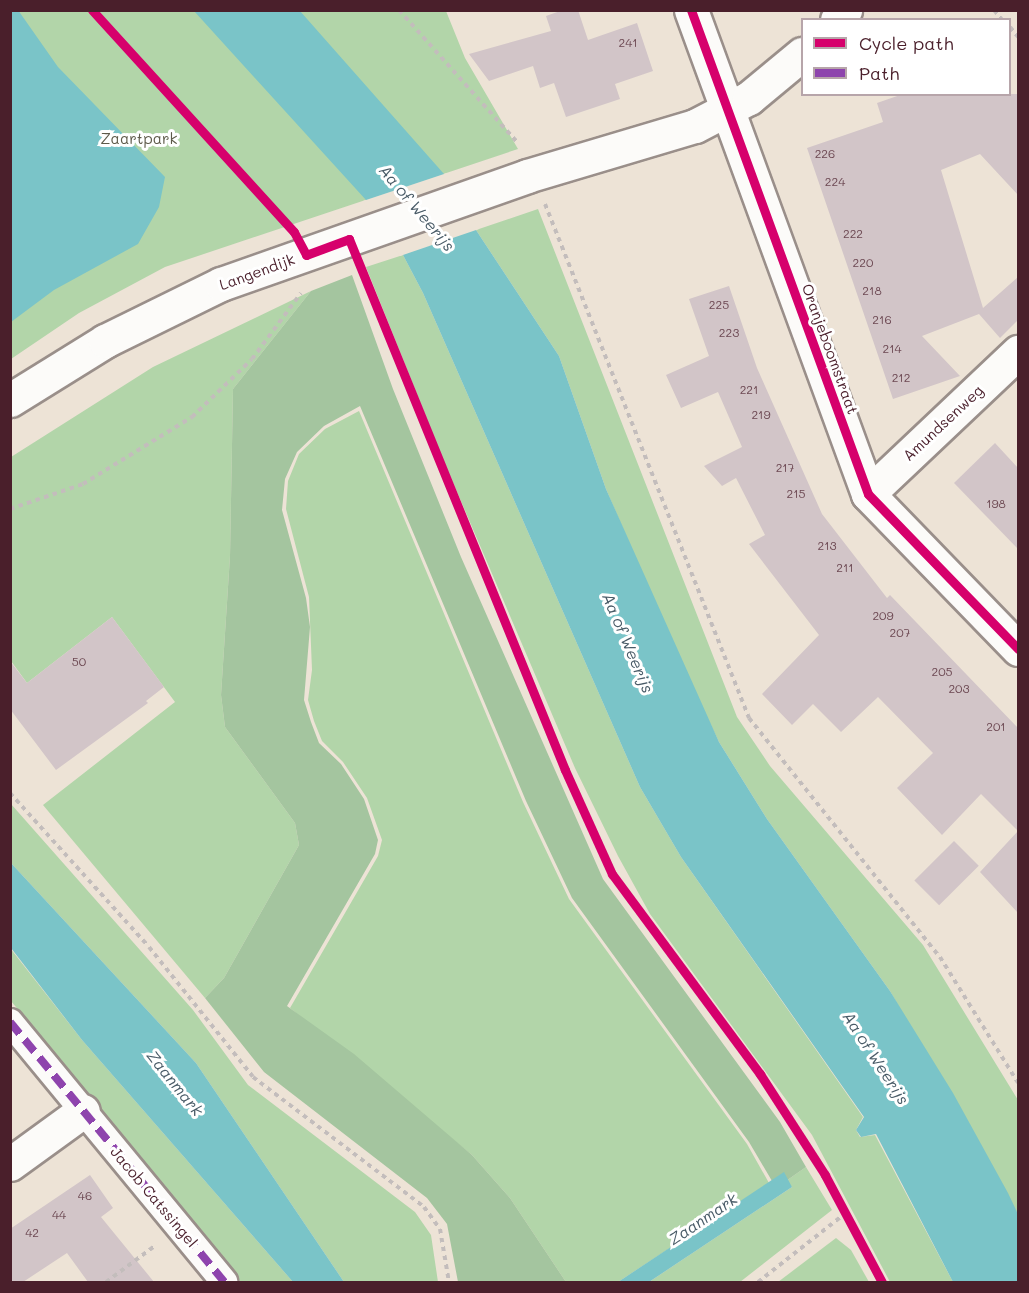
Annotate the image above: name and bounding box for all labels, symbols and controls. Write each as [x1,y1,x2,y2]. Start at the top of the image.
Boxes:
legend [801,18,1011,96]
text: Cycle path [859,31,954,55]
house number: 241 [618,36,638,50]
text: Path [859,61,899,85]
park label: Zaartpark [100,130,178,148]
house number: 226 [815,147,835,161]
water label: Aa of Weerijs [375,161,459,255]
house number: 224 [825,175,845,189]
house number: 222 [843,227,863,241]
street label: Langendijk [217,250,297,294]
house number: 220 [853,256,873,270]
street label: Oranjeboomstraat [798,281,862,417]
house number: 218 [862,284,882,298]
house number: 225 [709,298,729,312]
house number: 216 [872,313,892,327]
house number: 223 [719,326,739,340]
house number: 214 [882,342,902,356]
house number: 212 [892,371,910,385]
street label: Amundsenweg [899,381,987,465]
house number: 221 [740,383,758,397]
house number: 219 [751,408,771,422]
house number: 217 [776,461,794,475]
house number: 215 [786,487,806,501]
house number: 198 [986,497,1006,511]
house number: 213 [817,539,837,553]
house number: 211 [836,561,854,575]
water label: Aa of Weerijs [598,590,658,696]
house number: 209 [872,609,894,623]
house number: 207 [890,626,910,640]
house number: 50 [72,655,86,669]
house number: 205 [931,665,953,679]
house number: 203 [948,682,970,696]
house number: 201 [986,720,1006,734]
water label: Aa of Weerijs [839,1008,913,1108]
water label: Zaanmark [143,1046,207,1120]
street label: Jacob Catssingel [107,1143,201,1251]
house number: 46 [78,1189,92,1203]
water label: Zaanmark [665,1189,741,1249]
house number: 44 [52,1208,66,1222]
house number: 42 [25,1226,39,1240]

